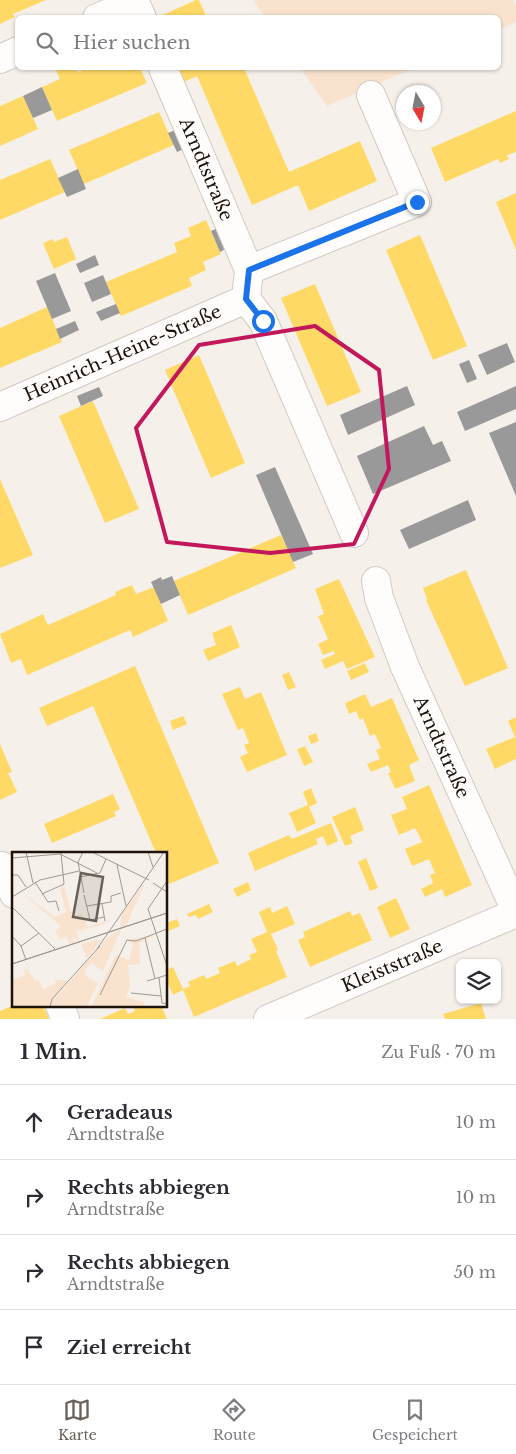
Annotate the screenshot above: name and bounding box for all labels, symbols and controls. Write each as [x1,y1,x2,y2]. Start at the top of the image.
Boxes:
search box [15,15,501,70]
icon: search [33,29,61,57]
text: Hier suchen [73,31,191,54]
north arrow [396,85,441,130]
street label: Arndtstraße [174,113,238,224]
route end [406,191,429,214]
street label: Heinrich-Heine-Straße [21,300,225,406]
route start [252,310,275,333]
street label: Arndtstraße [408,692,474,802]
inset map [12,852,168,1006]
street label: Kleiststraße [338,935,446,997]
map controls [456,959,501,1004]
button: layers [456,959,501,1004]
text: 1 Min. [20,1039,87,1065]
text: Zu Fuß · 70 m [381,1042,496,1062]
text: Geradeaus [67,1101,173,1124]
icon: ahead [20,1108,48,1136]
text: 10 m [456,1112,496,1132]
text: Arndtstraße [67,1124,165,1144]
text: Rechts abbiegen [67,1176,230,1199]
icon: right [20,1183,48,1211]
text: 10 m [456,1187,496,1207]
text: Arndtstraße [67,1199,165,1219]
text: Rechts abbiegen [67,1251,230,1274]
icon: right [20,1258,48,1286]
text: 50 m [454,1262,496,1282]
text: Arndtstraße [67,1274,165,1294]
icon: arrive [20,1333,48,1361]
text: Ziel erreicht [67,1336,191,1359]
tab: Karte [58,1396,97,1444]
tab: Route [213,1396,256,1444]
tab: Gespeichert [372,1396,458,1444]

